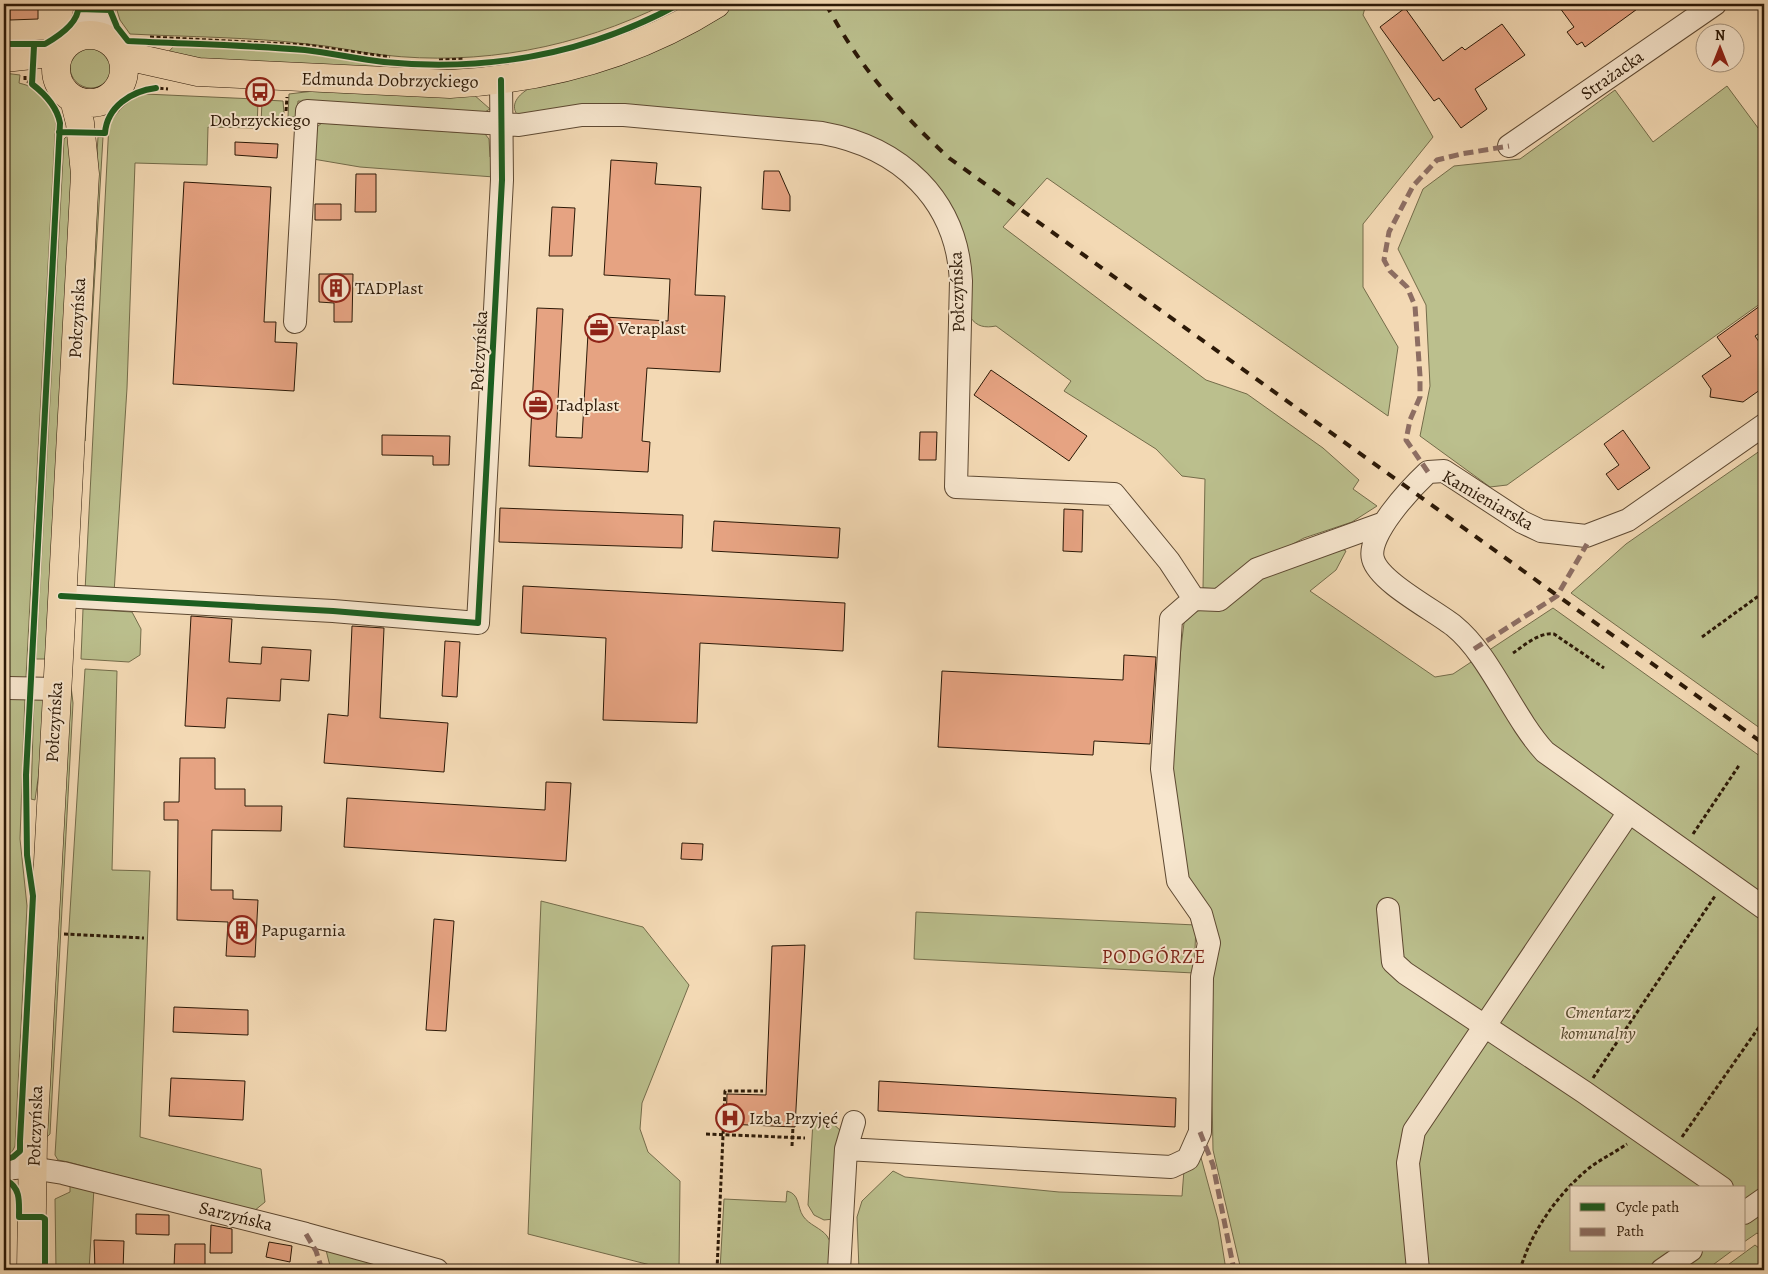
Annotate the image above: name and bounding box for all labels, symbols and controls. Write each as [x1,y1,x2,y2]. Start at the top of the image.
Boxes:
north arrow [1696,22,1746,72]
text: N [1715,26,1725,45]
street label: Strażacka [1576,44,1649,105]
street label: Edmunda Dobrzyckiego [301,66,479,94]
bus stop icon: Dobrzyckiego [245,77,275,107]
place label: Dobrzyckiego [209,108,311,132]
street label: Połczyńska [944,250,970,333]
building icon: TADPlast [321,273,351,303]
street label: Połczyńska [63,276,91,359]
place label: TADPlast [355,276,423,300]
street label: Połczyńska [465,309,493,392]
office icon: Veraplast [584,313,614,343]
place label: Veraplast [617,316,686,340]
office icon: Tadplast [523,390,553,420]
place label: Tadplast [557,393,620,417]
street label: Kamieniarska [1438,464,1539,536]
street label: Połczyńska [40,680,68,763]
building icon: Papugarnia [227,915,257,945]
place label: Papugarnia [261,918,346,942]
district label: PODGÓRZE [1102,944,1206,970]
park label: Cmentarz komunalny [1560,1000,1636,1045]
street label: Połczyńska [22,1084,48,1167]
hospital icon: Izba Przyjęć [715,1103,745,1133]
place label: Izba Przyjęć [749,1106,838,1130]
legend [1570,1186,1746,1252]
street label: Sarzyńska [197,1195,276,1237]
text: Cycle path [1616,1197,1679,1217]
text: Path [1616,1221,1644,1241]

